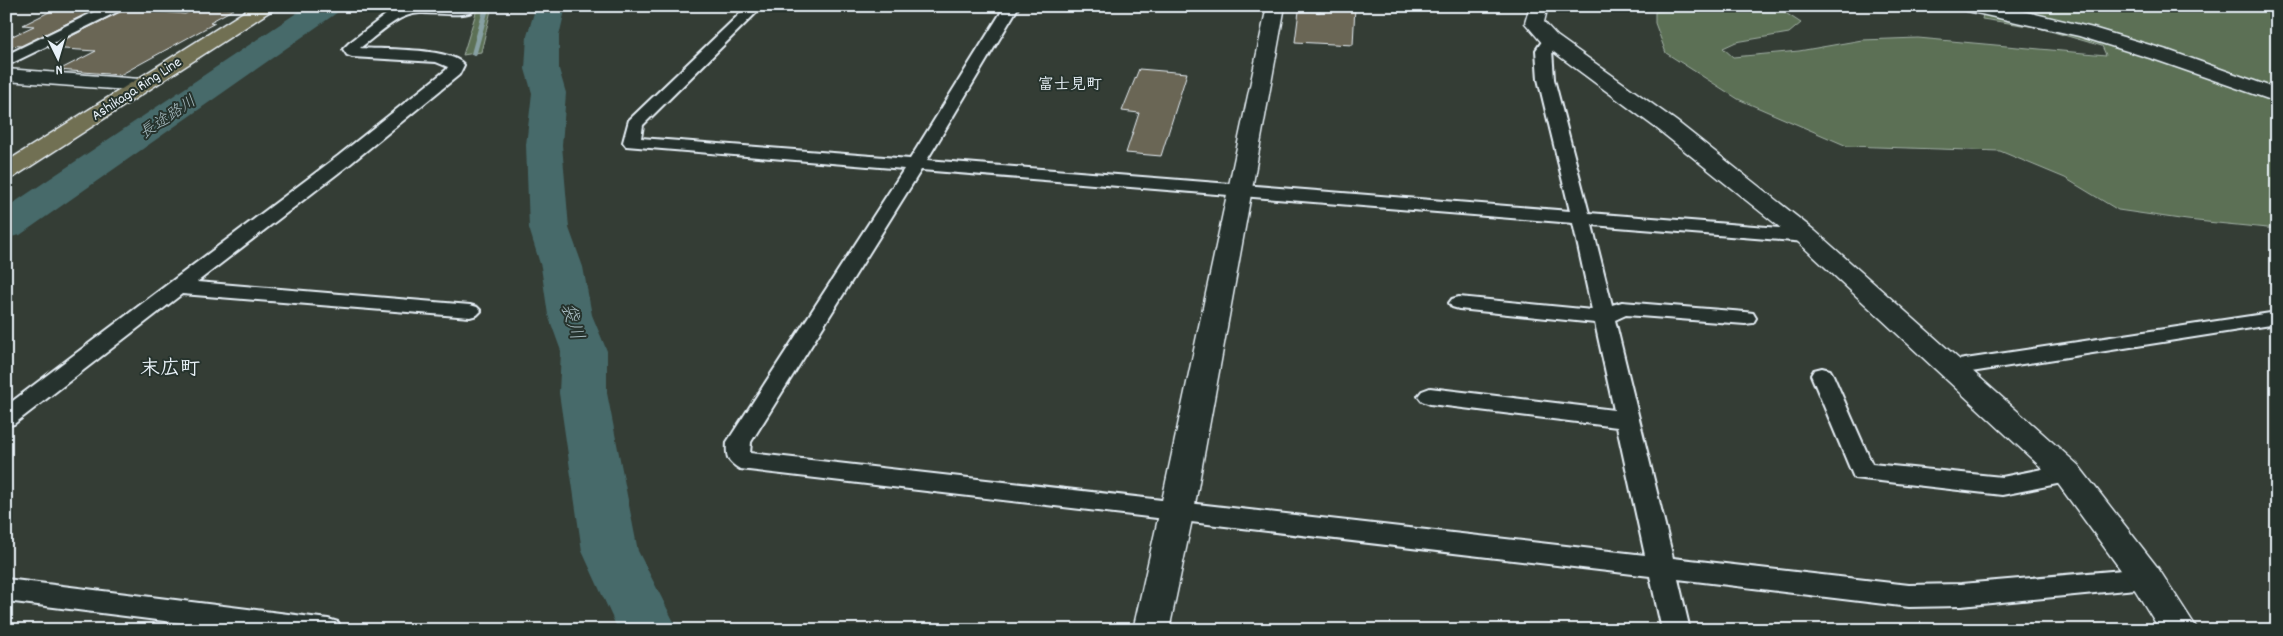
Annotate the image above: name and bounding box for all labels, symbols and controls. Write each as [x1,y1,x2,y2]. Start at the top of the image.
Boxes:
north arrow [32,32,82,82]
street label: Ashikaga Ring Line [88,52,187,127]
text: N [55,59,63,79]
district label: 富士見町 [1038,74,1102,97]
water label: 長途路川 [135,91,201,146]
water label: 袋川 [552,300,589,344]
district label: 末広町 [140,356,200,384]

